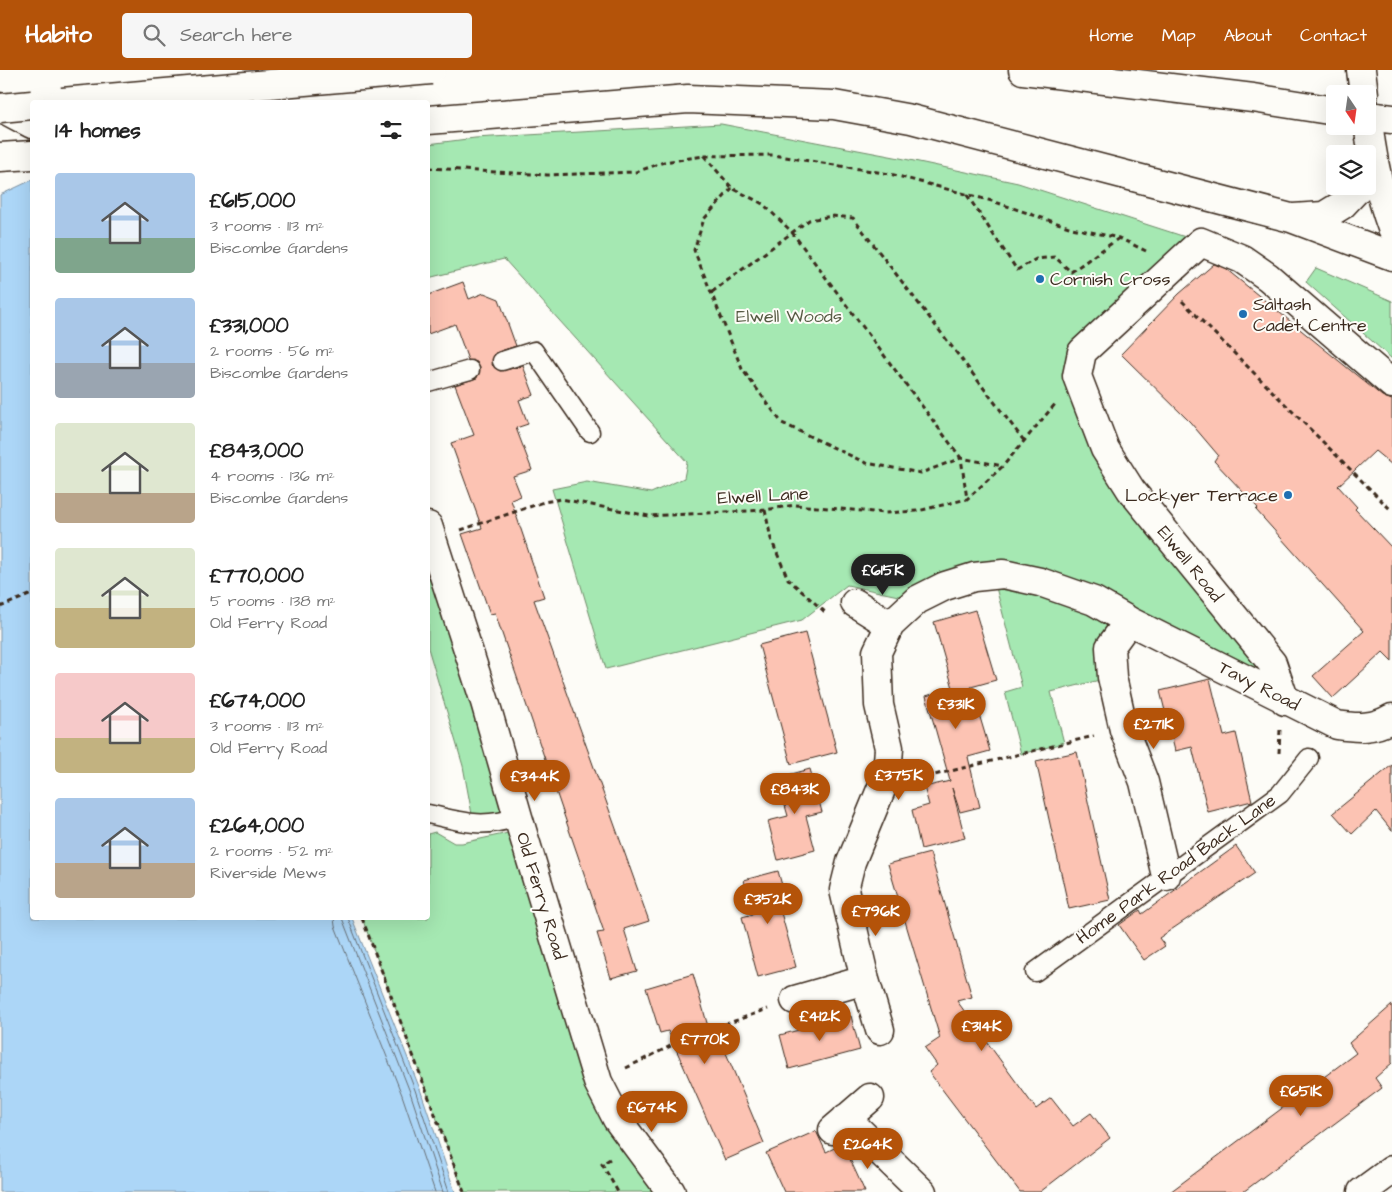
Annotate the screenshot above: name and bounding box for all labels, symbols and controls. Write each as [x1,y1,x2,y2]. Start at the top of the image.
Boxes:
search box [122,13,472,58]
text: Habito [25,18,92,52]
icon: search [140,21,168,49]
text: Search here [180,22,292,49]
text: Home [1089,23,1134,48]
text: Map [1162,23,1196,48]
text: About [1224,23,1272,48]
text: Contact [1300,23,1367,48]
north arrow [1326,85,1376,135]
map controls [1326,85,1376,195]
text: 14 homes [55,116,141,145]
icon: filters [377,116,405,144]
button: layers [1326,145,1376,195]
text: £615,000 [210,186,296,215]
icon: home [95,193,155,253]
text: 3 rooms · 113 m² [210,215,324,237]
text: Biscombe Gardens [210,237,348,259]
place label: Cornish Cross [1050,267,1171,292]
marker: Cornish Cross [1034,273,1046,285]
place label: Saltash Cadet Centre [1253,292,1367,338]
park label: Elwell Woods [736,304,842,329]
marker: Saltash Cadet Centre [1237,308,1249,320]
text: £331,000 [210,311,289,340]
icon: home [95,318,155,378]
text: 2 rooms · 56 m² [210,340,334,362]
text: Biscombe Gardens [210,362,348,384]
text: £843,000 [210,436,303,465]
icon: home [95,443,155,503]
text: 4 rooms · 136 m² [210,465,335,487]
street label: Elwell Lane [717,481,809,511]
place label: Lockyer Terrace [1125,483,1278,509]
text: Biscombe Gardens [210,487,348,509]
marker: Lockyer Terrace [1282,489,1294,501]
street label: Elwell Road [1151,520,1229,608]
pin: £615K [848,554,918,596]
text: £615K [862,559,904,581]
text: £770,000 [210,561,304,590]
icon: home [95,568,155,628]
text: 5 rooms · 138 m² [210,590,336,612]
text: Old Ferry Road [210,612,327,634]
street label: Tavy Road [1214,655,1304,718]
text: £674,000 [210,686,305,715]
pin: £331K [921,688,991,730]
icon: home [95,693,155,753]
text: £331K [938,693,974,715]
pin: £271K [1119,708,1189,750]
text: £271K [1134,713,1174,735]
text: 3 rooms · 113 m² [210,715,324,737]
text: Old Ferry Road [210,737,327,759]
pin: £375K [864,758,934,801]
pin: £344K [500,760,570,802]
text: £375K [875,764,923,786]
text: £344K [511,765,559,787]
pin: £843K [760,772,830,815]
text: £843K [771,778,819,800]
street label: Home Park Road Back Lane [1071,788,1281,950]
text: £264,000 [210,811,304,840]
icon: home [95,818,155,878]
street label: Old Ferry Road [509,829,572,963]
text: 2 rooms · 52 m² [210,840,333,862]
text: Riverside Mews [210,862,326,884]
pin: £352K [733,882,803,925]
text: £352K [745,888,791,910]
pin: £796K [841,894,911,937]
text: £796K [852,900,900,922]
pin: £412K [785,1000,855,1042]
text: £412K [800,1005,840,1027]
pin: £314K [947,1010,1017,1052]
text: £314K [962,1015,1002,1037]
pin: £770K [670,1022,740,1065]
text: £770K [681,1028,729,1050]
pin: £651K [1266,1074,1336,1117]
text: £651K [1280,1080,1322,1102]
pin: £674K [617,1090,687,1133]
text: £674K [627,1096,677,1118]
pin: £264K [833,1128,903,1170]
text: £264K [844,1133,892,1155]

